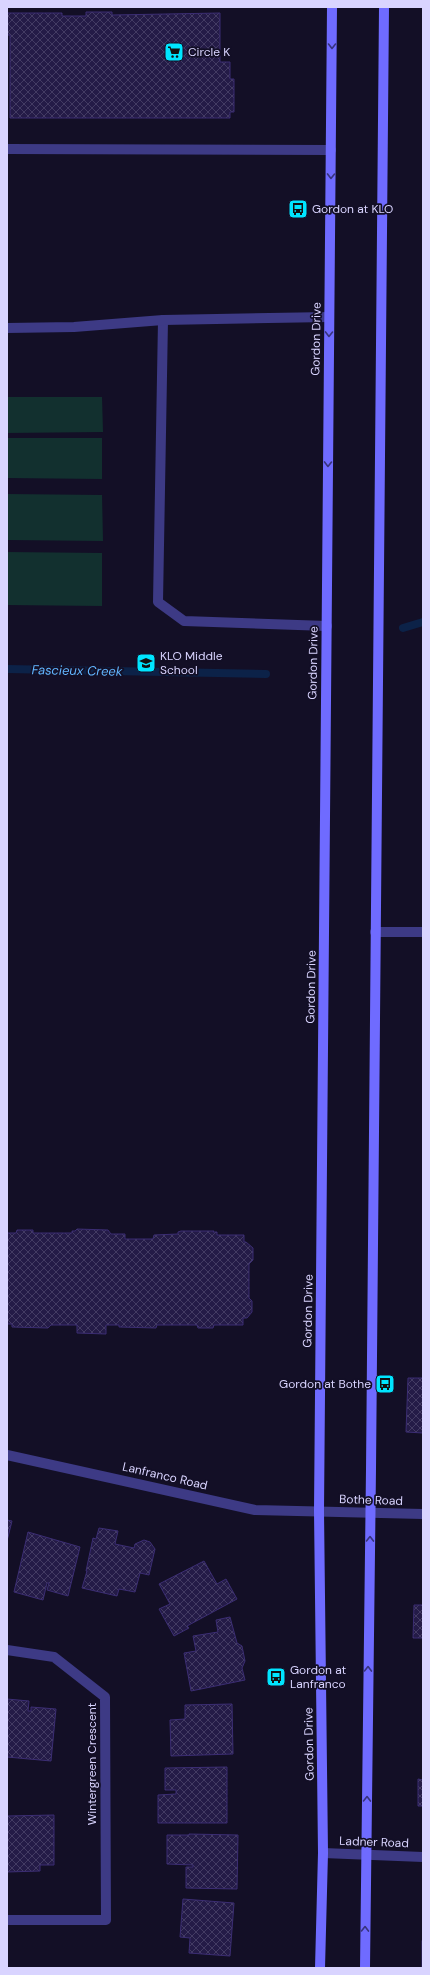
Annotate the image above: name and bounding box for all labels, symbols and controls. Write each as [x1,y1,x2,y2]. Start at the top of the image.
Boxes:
supermarket icon: Circle K [163,41,185,63]
one-way arrow [328,43,336,49]
place label: Circle K [188,44,230,60]
one-way arrow [327,173,335,179]
bus stop icon: Gordon at KLO [287,198,309,220]
place label: Gordon at KLO [312,201,393,217]
street label: Gordon Drive [307,302,325,376]
one-way arrow [325,331,333,337]
one-way arrow [324,461,332,467]
street label: Gordon Drive [304,626,322,700]
place label: KLO Middle School [160,648,223,678]
school or university icon: KLO Middle School [135,652,157,674]
water label: Fascieux Creek [31,661,123,680]
street label: Gordon Drive [302,950,320,1024]
street label: Gordon Drive [299,1274,317,1348]
bus stop icon: Gordon at Bothe [374,1373,396,1395]
place label: Gordon at Bothe [279,1376,371,1392]
street label: Lanfranco Road [121,1458,209,1494]
street label: Bothe Road [339,1491,403,1509]
one-way arrow [366,1536,374,1542]
place label: Gordon at Lanfranco [290,1662,347,1692]
bus stop icon: Gordon at Lanfranco [265,1666,287,1688]
one-way arrow [364,1666,373,1672]
street label: Wintergreen Crescent [84,1702,100,1825]
street label: Gordon Drive [300,1707,318,1781]
one-way arrow [363,1796,371,1802]
street label: Ladner Road [339,1833,409,1851]
one-way arrow [361,1926,369,1932]

